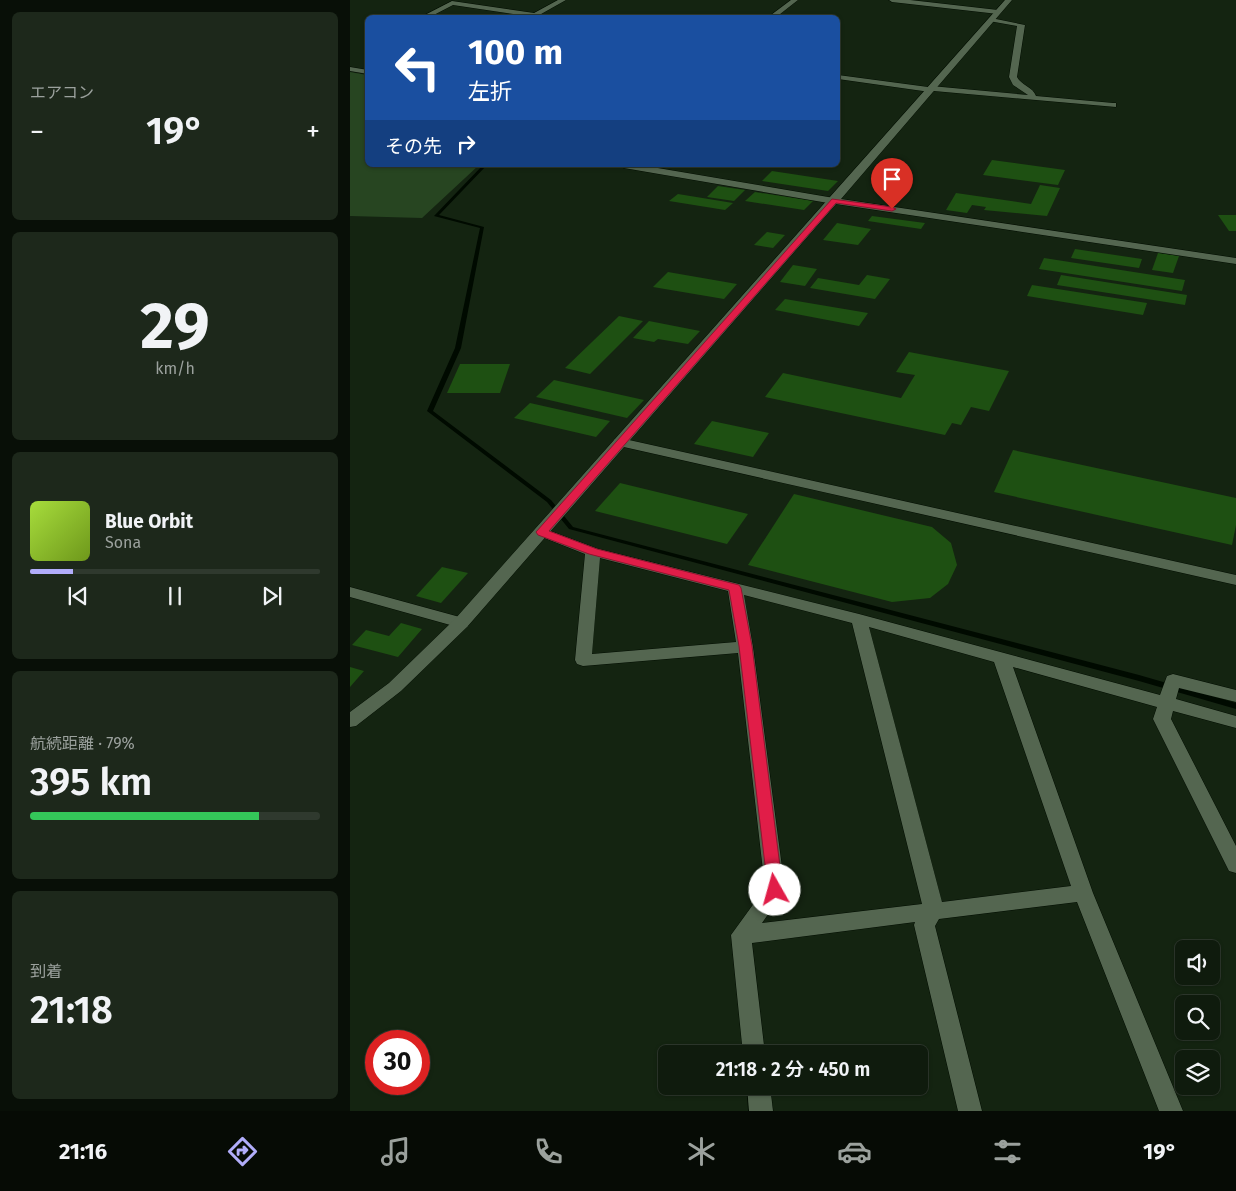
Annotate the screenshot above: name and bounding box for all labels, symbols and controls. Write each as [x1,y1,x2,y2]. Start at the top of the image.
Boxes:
text: 100 m [468,31,563,73]
icon: left [385,35,450,100]
text: 左折 [468,78,512,105]
text: エアコン [30,83,94,102]
text: 19° [146,108,204,154]
text: − [30,115,44,148]
text: + [306,115,320,148]
icon: right [452,130,480,158]
text: その先 [385,135,442,158]
pin [871,158,913,209]
icon: arrive [878,165,906,193]
text: 29 [140,287,210,365]
text: km/h [155,359,195,378]
text: Blue Orbit [105,510,193,533]
text: Sona [105,533,141,552]
icon: previous [64,582,92,610]
icon: pause [161,582,189,610]
icon: next [258,582,286,610]
text: 航続距離 · 79% [30,734,135,753]
text: 395 km [30,759,152,805]
position arrow [748,863,800,915]
map controls [1175,940,1220,1095]
button: sound [1175,940,1220,985]
text: 到着 [30,962,62,981]
text: 21:18 [30,987,113,1033]
button: search [1175,995,1220,1040]
speed limit sign: 30 [365,1030,430,1095]
button: layers [1175,1050,1220,1095]
text: 21:18 · 2 分 · 450 m [716,1058,870,1081]
icon: directions [225,1134,260,1169]
icon: music [378,1134,413,1169]
icon: phone [531,1134,566,1169]
icon: climate [684,1134,719,1169]
icon: car [837,1134,872,1169]
icon: filters [990,1134,1025,1169]
text: 21:16 [59,1138,107,1165]
text: 19° [1143,1138,1177,1165]

